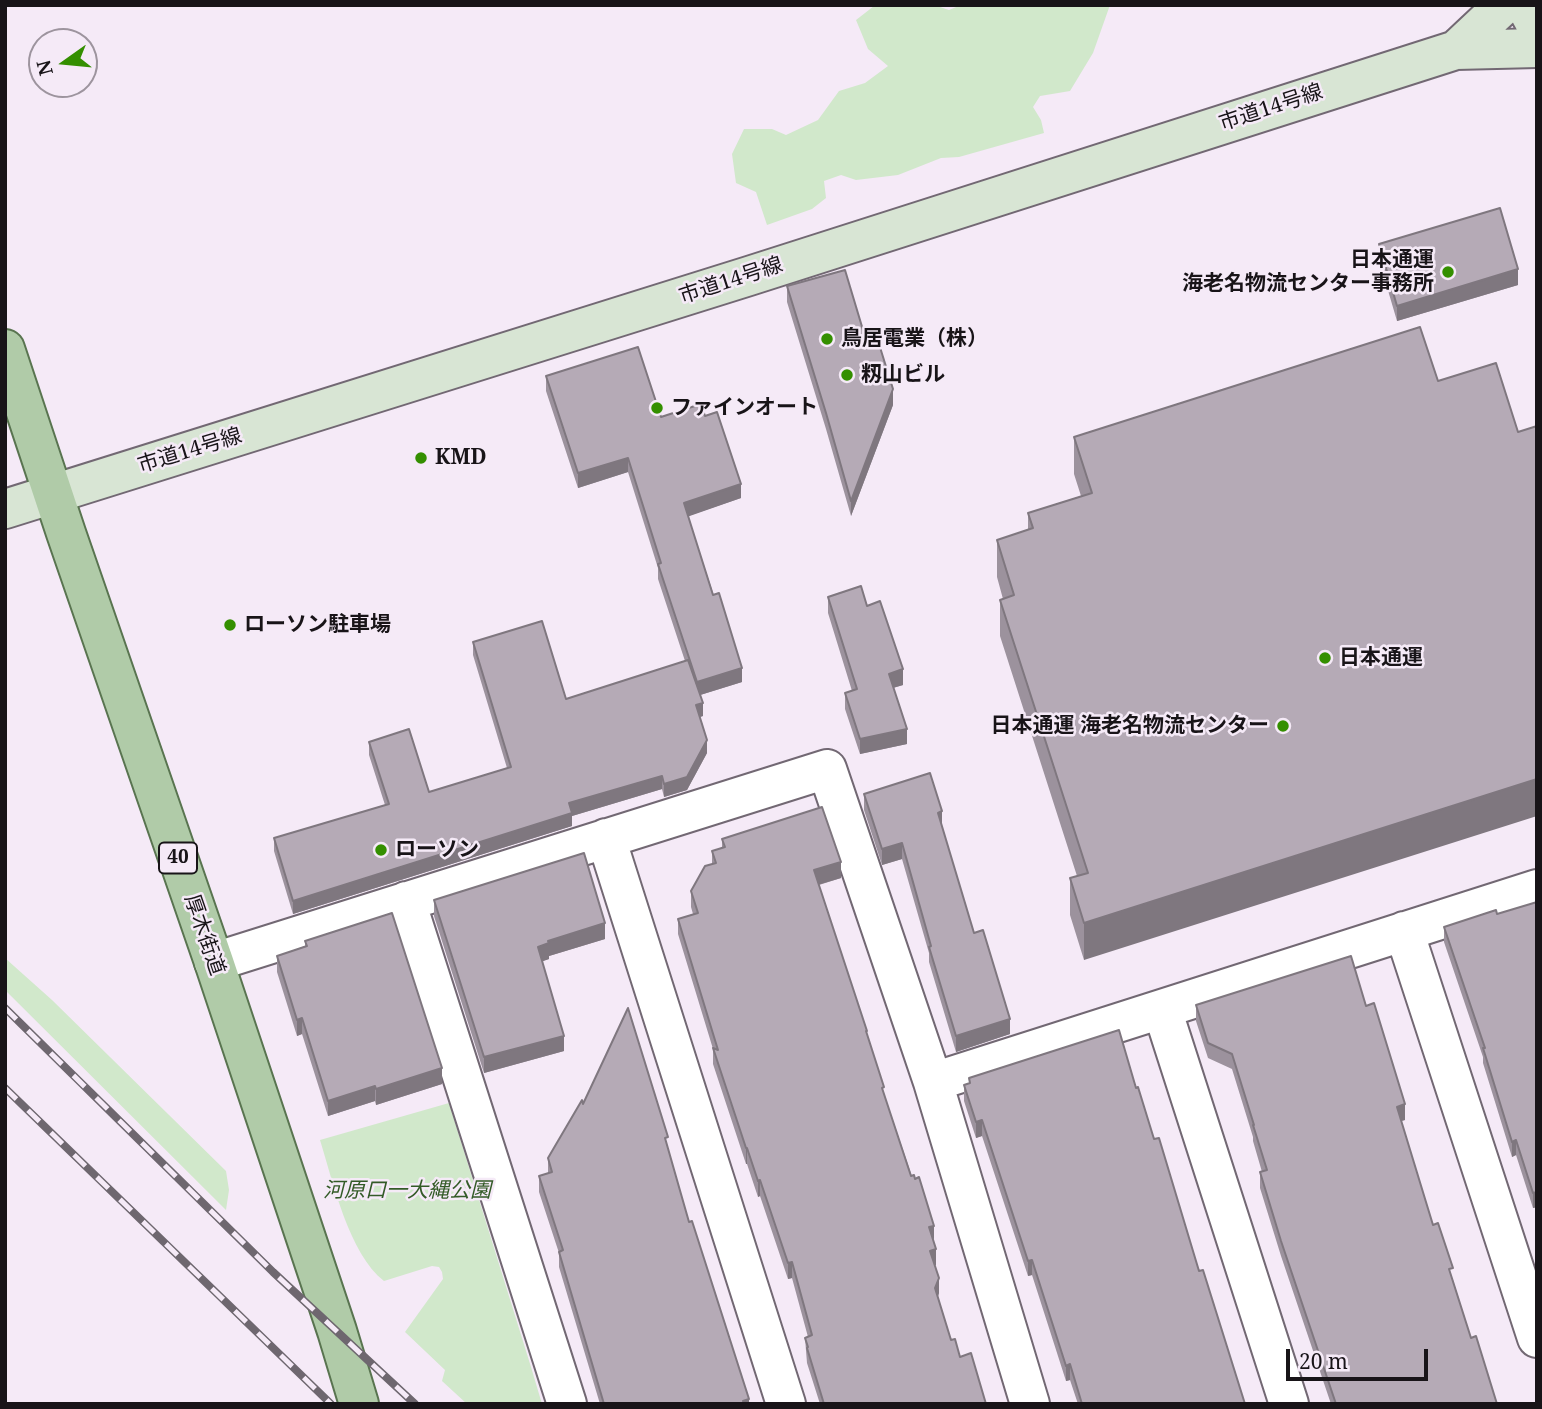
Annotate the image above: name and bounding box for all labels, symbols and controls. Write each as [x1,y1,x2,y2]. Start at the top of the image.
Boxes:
north arrow [28,28,98,98]
text: N [30,57,59,79]
street label: 市道14号線 [1216,79,1326,137]
place label: 日本通運 海老名物流センター事務所 [1182,247,1434,297]
street label: 市道14号線 [676,252,786,310]
marker: 日本通運 海老名物流センター事務所 [1440,264,1456,280]
place label: 鳥居電業（株） [841,326,988,352]
marker: 鳥居電業（株） [819,331,835,347]
place label: 籾山ビル [861,362,945,388]
marker: 籾山ビル [839,367,855,383]
place label: ファインオート [671,395,818,421]
marker: ファインオート [649,400,665,416]
street label: 市道14号線 [135,423,245,479]
place label: KMD [435,445,487,471]
marker: KMD [413,450,429,466]
place label: ローソン駐車場 [244,612,391,638]
marker: ローソン駐車場 [222,617,238,633]
place label: 日本通運 [1339,645,1423,671]
marker: 日本通運 [1317,650,1333,666]
place label: 日本通運 海老名物流センター [991,713,1269,739]
marker: 日本通運 海老名物流センター [1275,718,1291,734]
place label: ローソン [395,837,479,863]
road number: 40 [159,842,197,874]
marker: ローソン [373,842,389,858]
street label: 厚木街道 [178,891,230,979]
park label: 河原口一大縄公園 [323,1178,491,1204]
scale bar [1290,1336,1432,1380]
text: 20 m [1299,1347,1348,1375]

